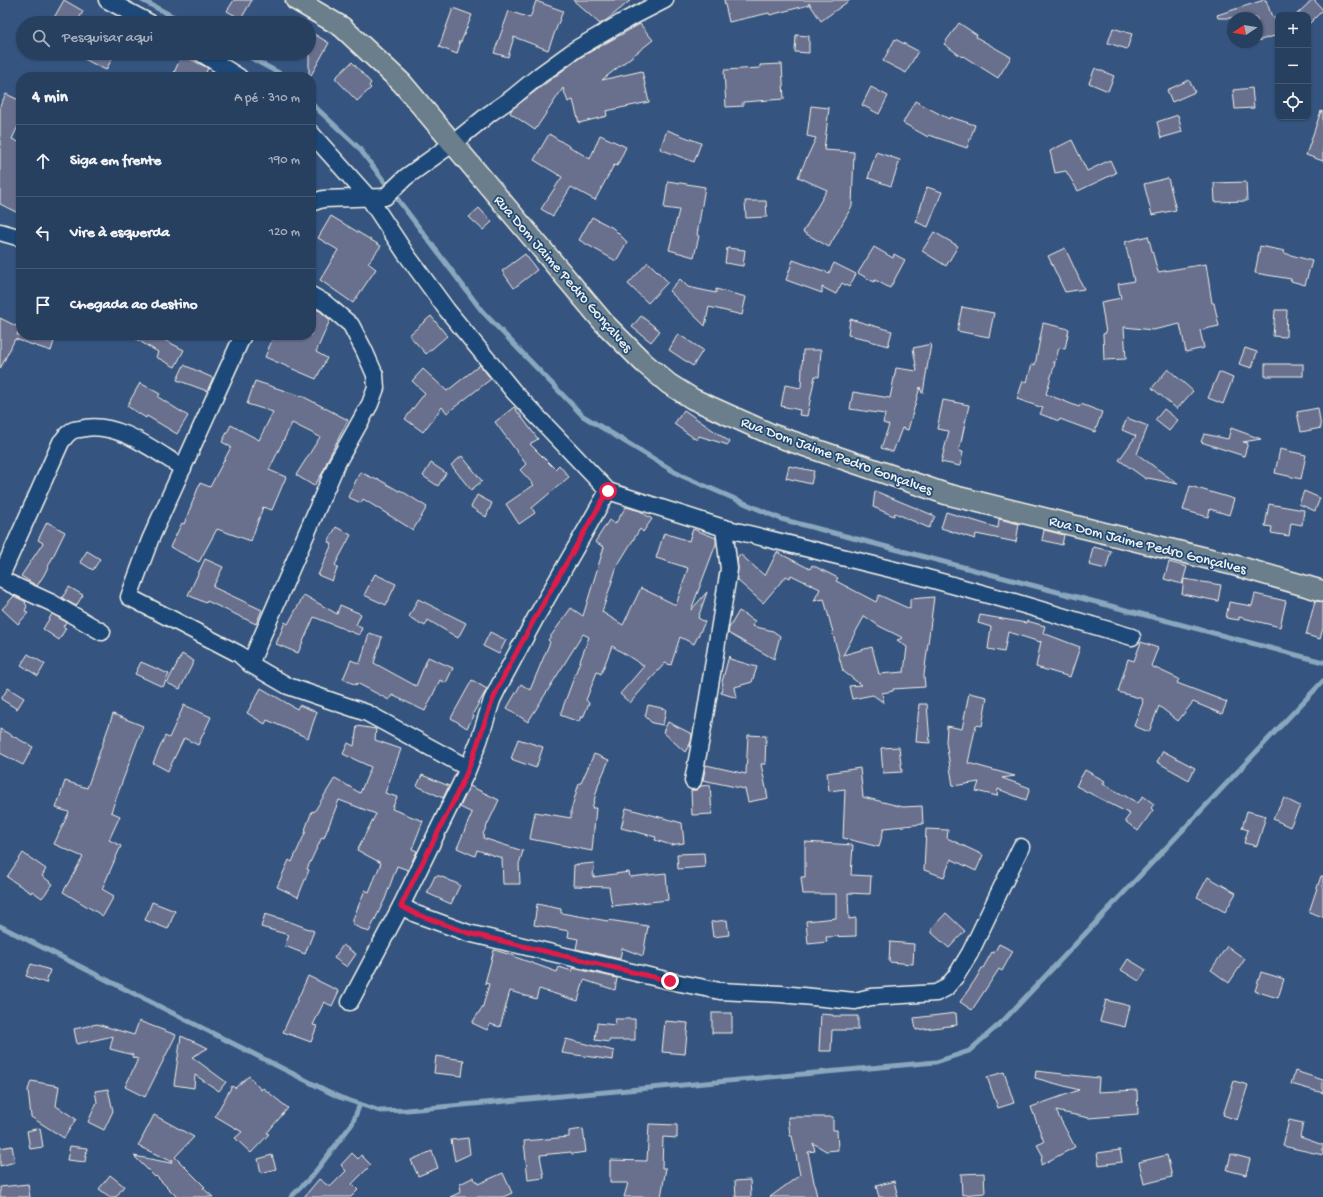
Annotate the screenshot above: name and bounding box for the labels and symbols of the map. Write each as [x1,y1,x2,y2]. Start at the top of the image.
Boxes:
north arrow [1227,12,1263,48]
street label: Rua Dom Jaime Pedro Gonçalves [489,192,636,357]
street label: Rua Dom Jaime Pedro Gonçalves [738,414,935,500]
route start [599,482,617,500]
street label: Rua Dom Jaime Pedro Gonçalves [1047,513,1248,579]
route end [661,972,679,990]

